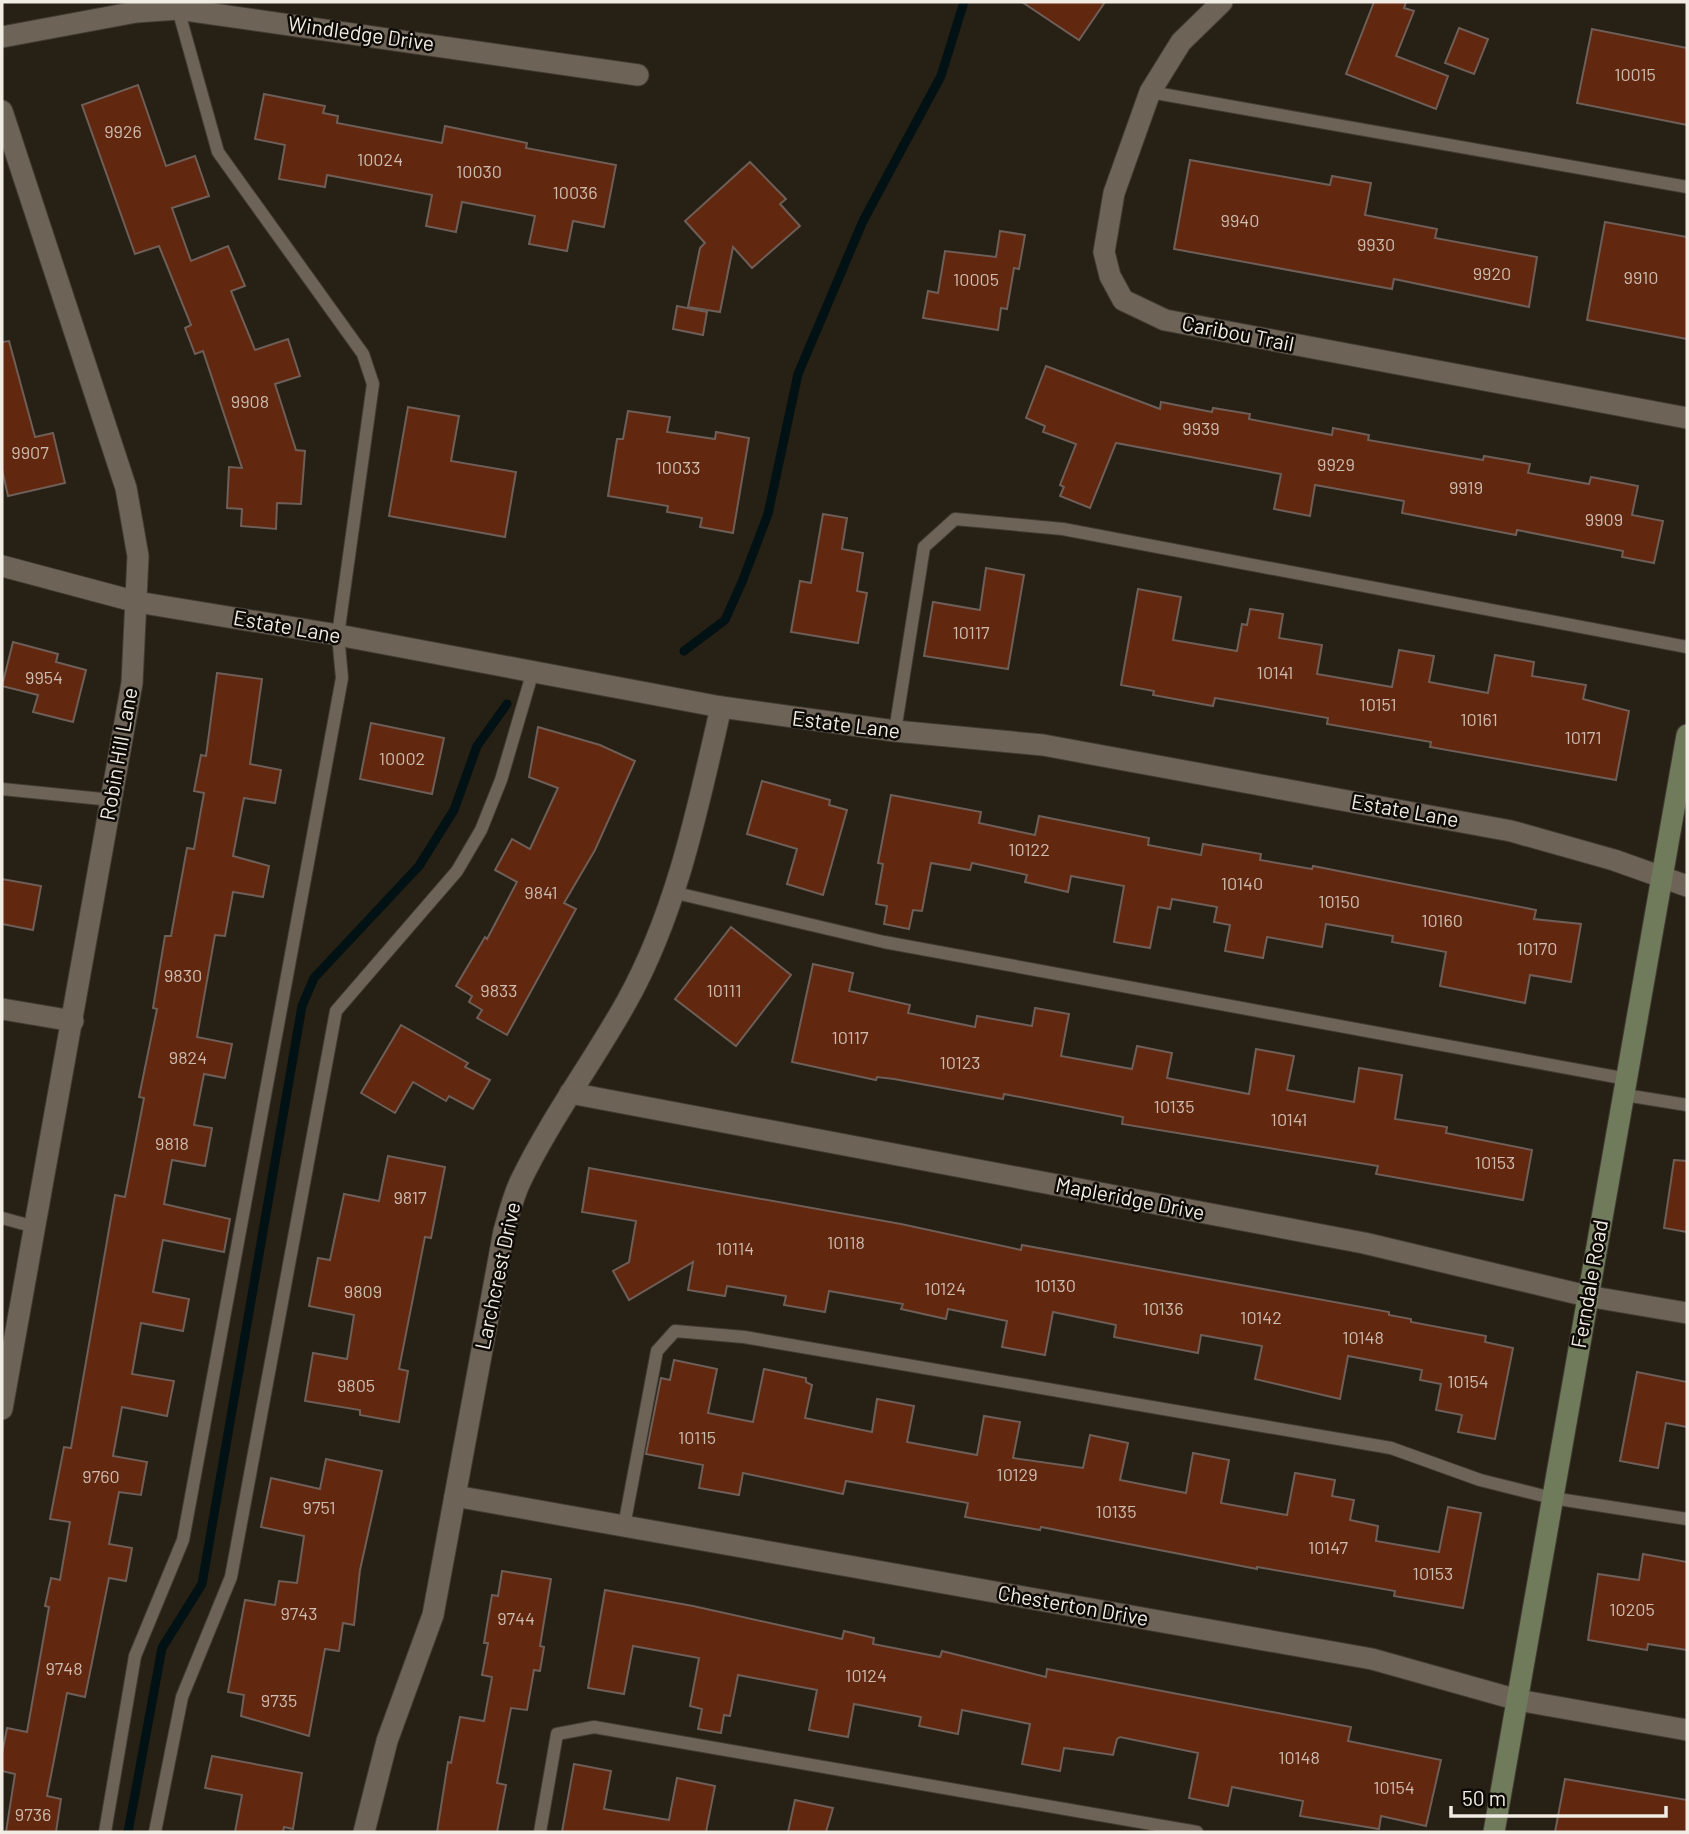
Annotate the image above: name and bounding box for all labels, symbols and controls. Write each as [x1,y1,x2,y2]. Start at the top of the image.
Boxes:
street label: Windledge Drive [287,10,436,55]
house number: 10015 [1614,63,1656,85]
house number: 9926 [104,120,142,142]
house number: 10024 [357,148,403,170]
house number: 10030 [456,160,502,182]
house number: 10036 [552,181,598,203]
house number: 9940 [1221,209,1259,231]
house number: 9930 [1357,233,1395,255]
house number: 9920 [1473,262,1511,284]
house number: 9910 [1624,266,1658,288]
house number: 10005 [953,268,999,290]
street label: Caribou Trail [1180,309,1297,356]
house number: 9908 [231,390,269,412]
house number: 9939 [1182,417,1220,439]
house number: 9907 [11,441,49,463]
house number: 9929 [1317,453,1355,475]
house number: 10033 [655,456,701,478]
house number: 9919 [1449,476,1483,498]
house number: 9909 [1585,508,1623,530]
street label: Estate Lane [232,604,343,647]
house number: 10117 [952,621,990,643]
house number: 10141 [1257,661,1293,683]
house number: 9954 [25,666,63,688]
street label: Robin Hill Lane [94,685,142,822]
house number: 10151 [1359,693,1397,715]
street label: Estate Lane [791,704,902,743]
house number: 10161 [1460,708,1498,730]
house number: 10171 [1564,726,1602,748]
house number: 10002 [379,747,425,769]
street label: Estate Lane [1350,788,1461,831]
house number: 10122 [1008,838,1050,860]
house number: 10140 [1221,872,1263,894]
house number: 9841 [524,881,558,903]
house number: 10150 [1318,890,1360,912]
house number: 10160 [1421,909,1463,931]
house number: 10170 [1517,937,1557,959]
house number: 9830 [164,964,202,986]
house number: 9833 [480,979,518,1001]
house number: 10111 [707,979,741,1001]
house number: 10117 [831,1026,869,1048]
house number: 9824 [169,1046,207,1068]
house number: 10123 [939,1051,981,1073]
house number: 10135 [1154,1095,1194,1117]
house number: 10141 [1271,1108,1307,1130]
house number: 9818 [155,1132,189,1154]
house number: 10153 [1475,1151,1515,1173]
street label: Mapleridge Drive [1054,1171,1207,1224]
house number: 9817 [393,1186,427,1208]
street label: Larchcrest Drive [469,1199,524,1352]
street label: Ferndale Road [1565,1218,1612,1350]
house number: 10118 [827,1231,865,1253]
house number: 10114 [716,1237,754,1259]
house number: 10130 [1034,1274,1076,1296]
house number: 10124 [924,1277,966,1299]
house number: 9809 [344,1280,382,1302]
house number: 10136 [1143,1297,1183,1319]
house number: 10142 [1240,1306,1282,1328]
house number: 10148 [1342,1326,1384,1348]
house number: 10154 [1447,1370,1489,1392]
house number: 9805 [337,1374,375,1396]
house number: 10115 [678,1426,716,1448]
house number: 10129 [996,1463,1038,1485]
house number: 9760 [82,1465,120,1487]
house number: 9751 [303,1496,335,1518]
house number: 10135 [1096,1500,1136,1522]
house number: 10147 [1308,1536,1349,1558]
house number: 10153 [1413,1562,1453,1584]
street label: Chesterton Drive [996,1579,1151,1630]
house number: 10205 [1609,1598,1655,1620]
house number: 9743 [280,1602,318,1624]
house number: 9744 [497,1607,535,1629]
house number: 9748 [45,1657,83,1679]
house number: 10124 [845,1664,887,1686]
house number: 9735 [261,1689,297,1711]
house number: 10148 [1278,1746,1320,1768]
scale bar [1451,1774,1666,1818]
house number: 10154 [1373,1776,1415,1798]
text: 50 m [1462,1785,1506,1810]
house number: 9736 [15,1803,51,1825]

